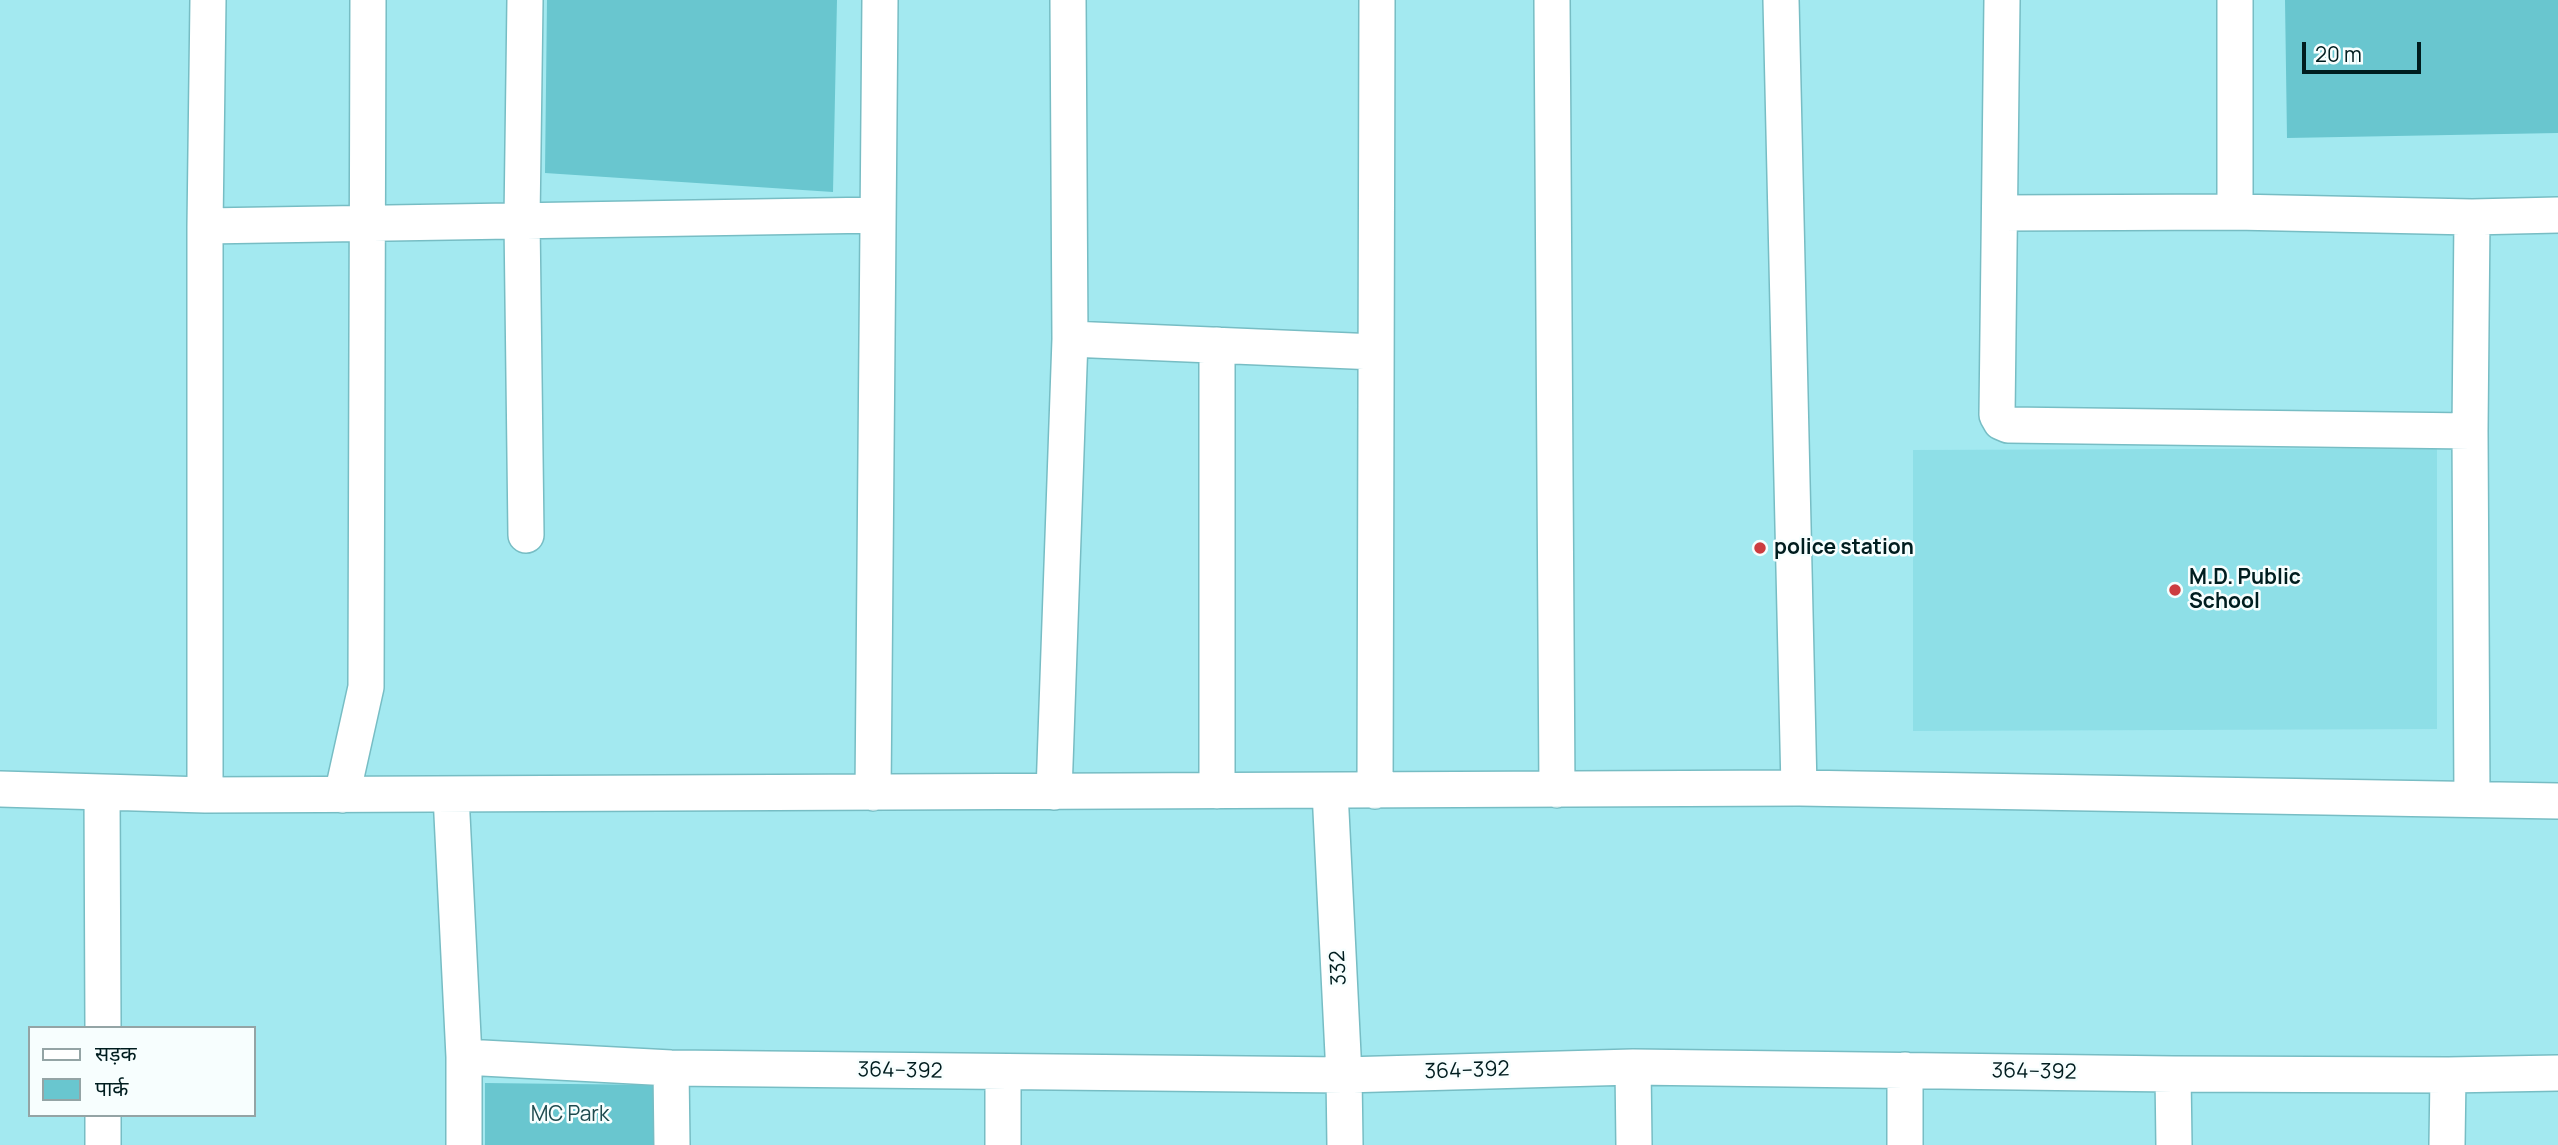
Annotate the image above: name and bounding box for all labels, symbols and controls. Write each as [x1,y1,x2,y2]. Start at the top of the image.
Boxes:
scale bar [2306,28,2425,72]
text: 20 m [2315,40,2362,68]
place label: police station [1774,535,1914,561]
marker: police station [1752,540,1768,556]
place label: M.D. Public School [2189,565,2301,615]
marker: M.D. Public School [2167,582,2183,598]
street label: 332 [1325,950,1353,986]
legend [28,1026,256,1117]
text: सड़क [95,1039,137,1067]
street label: 364--392 [1424,1057,1510,1085]
street label: 364--392 [857,1058,943,1084]
street label: 364--392 [1991,1059,2077,1085]
text: पार्क [95,1074,129,1102]
park label: MC Park [531,1102,609,1128]

